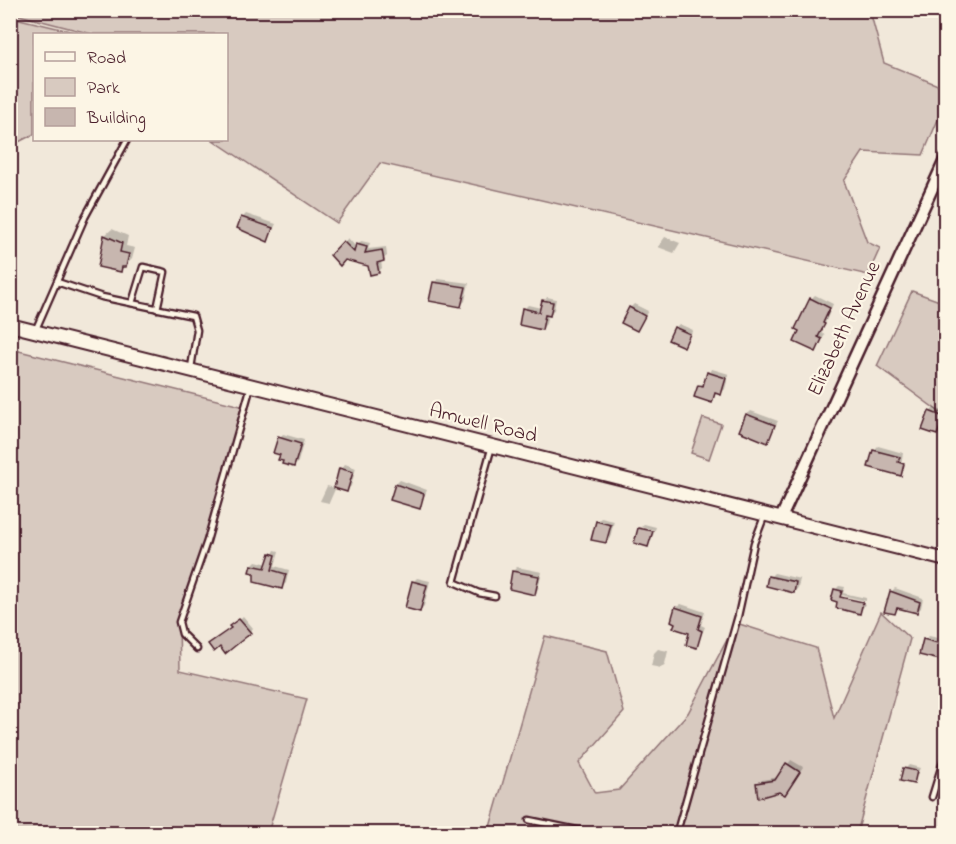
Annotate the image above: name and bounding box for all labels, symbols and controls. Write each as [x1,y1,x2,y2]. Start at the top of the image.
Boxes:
legend [33,33,228,141]
text: Road [87,46,126,72]
text: Park [87,76,120,102]
text: Building [86,106,146,133]
street label: Elizabeth Avenue [801,256,890,401]
street label: Amwell Road [426,396,540,452]

